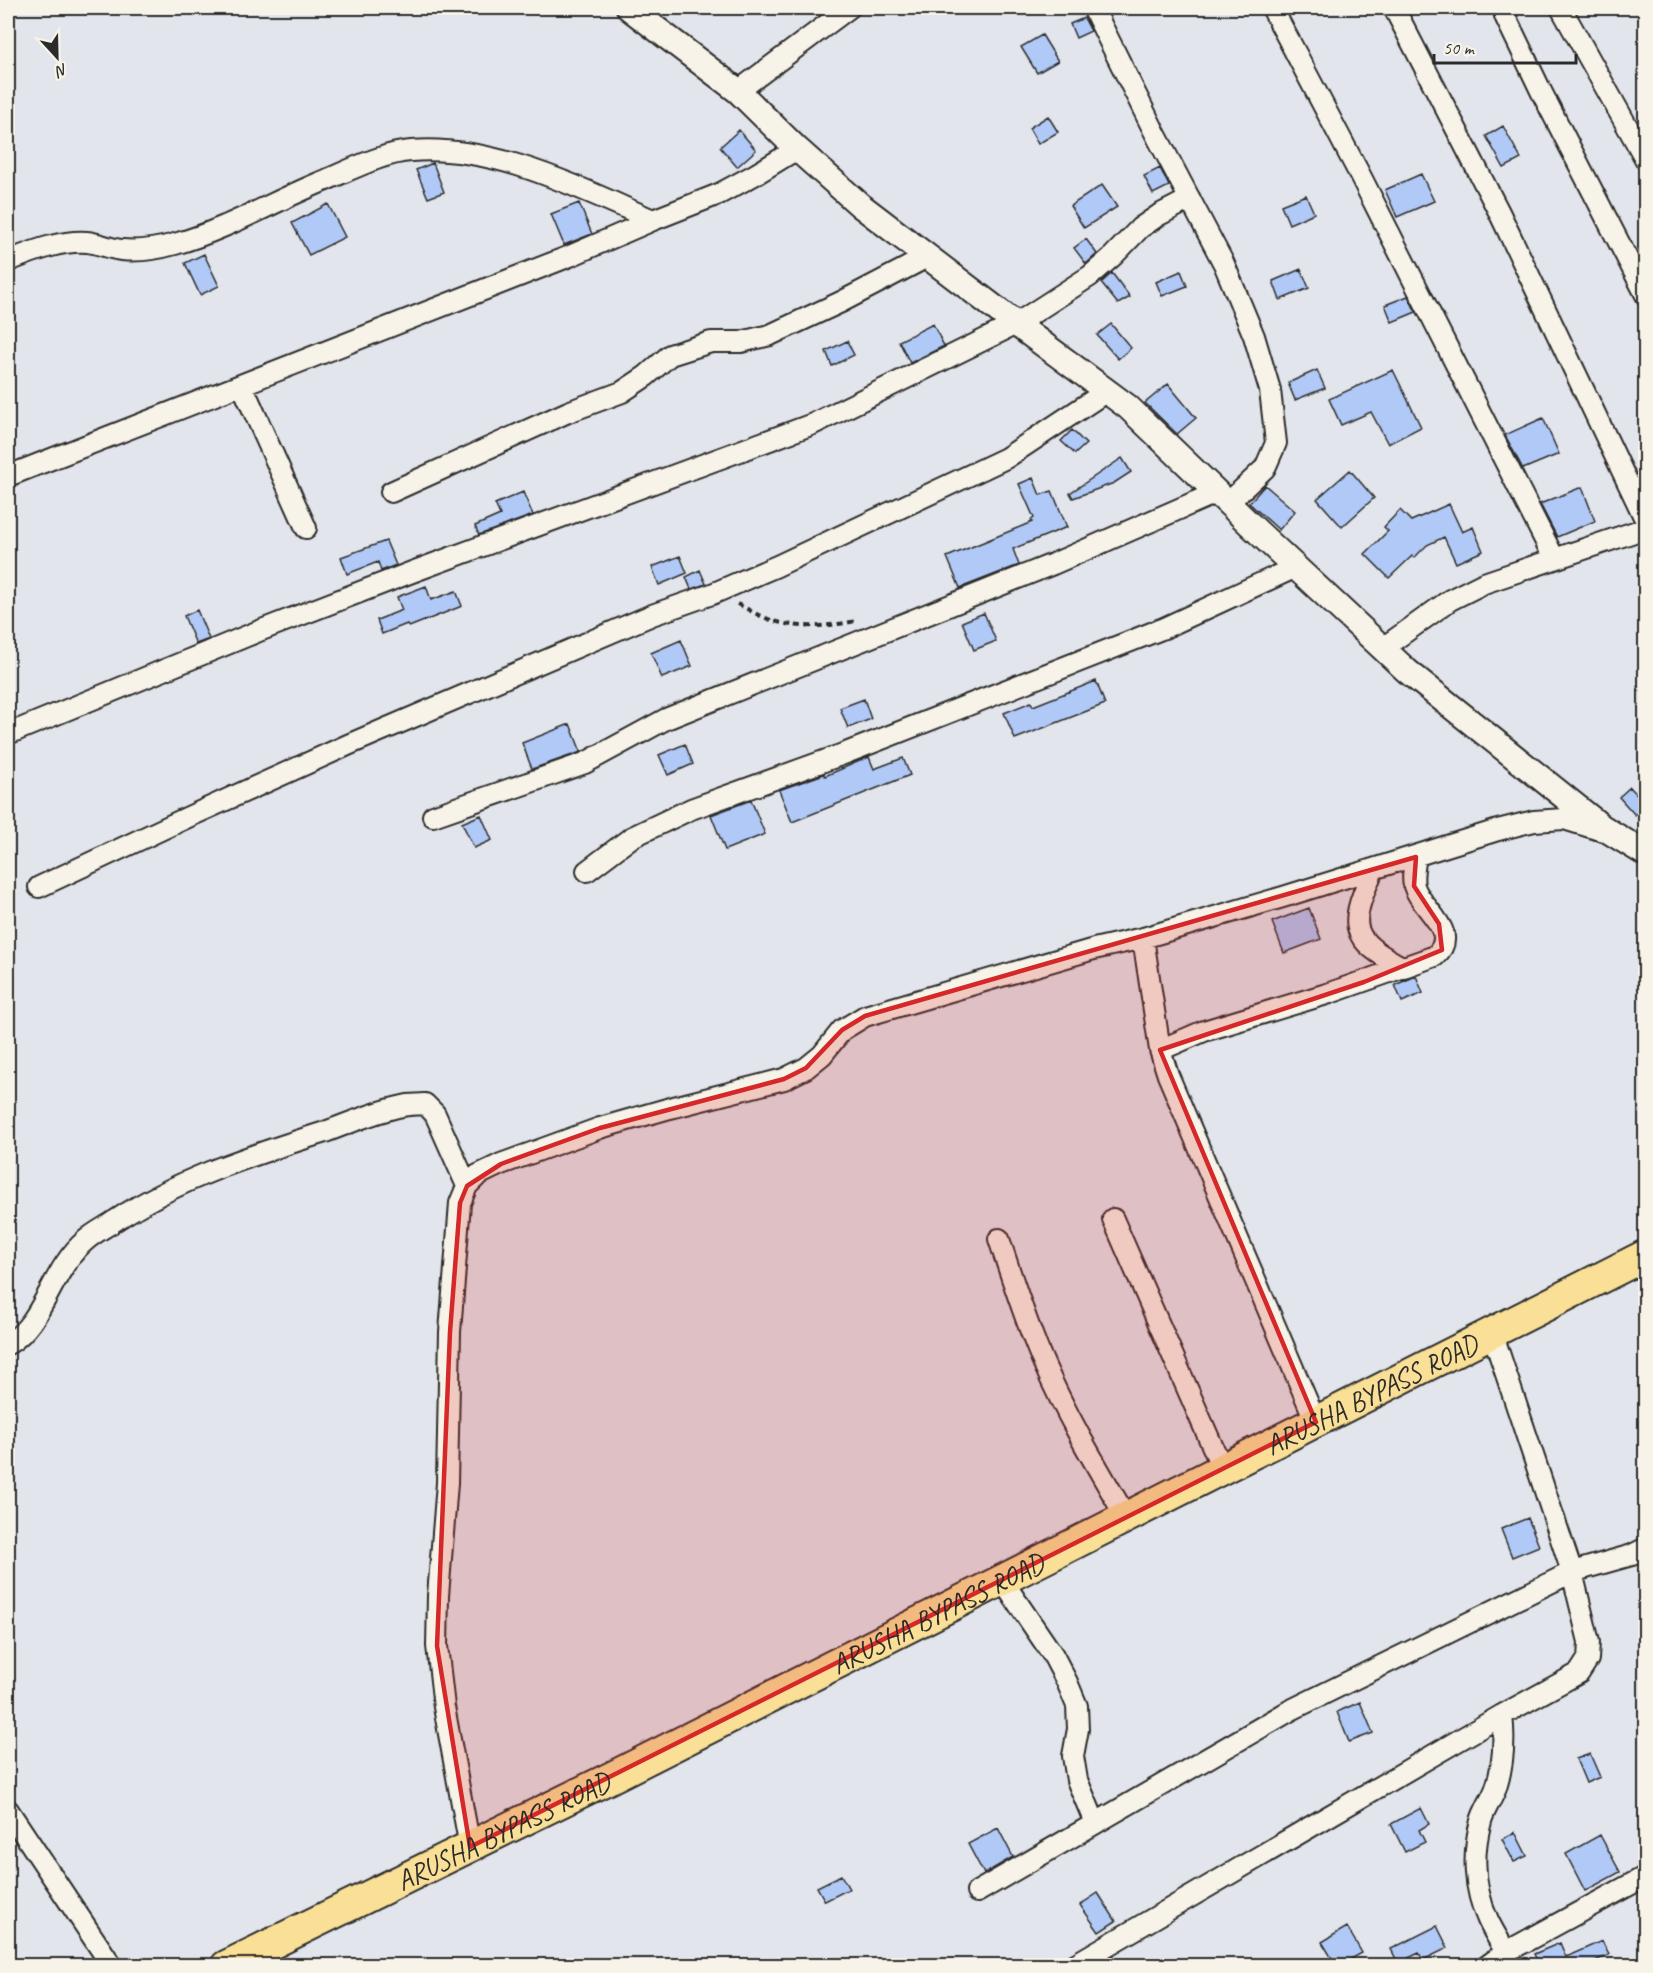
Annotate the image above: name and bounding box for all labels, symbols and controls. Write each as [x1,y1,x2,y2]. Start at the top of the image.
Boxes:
north arrow [27,27,87,87]
scale bar [1434,27,1576,65]
text: 50 m [1443,37,1476,59]
text: N [51,59,71,82]
street label: ARUSHA BYPASS ROAD [1259,1324,1486,1462]
street label: ARUSHA BYPASS ROAD [825,1543,1052,1681]
street label: ARUSHA BYPASS ROAD [390,1762,618,1898]

